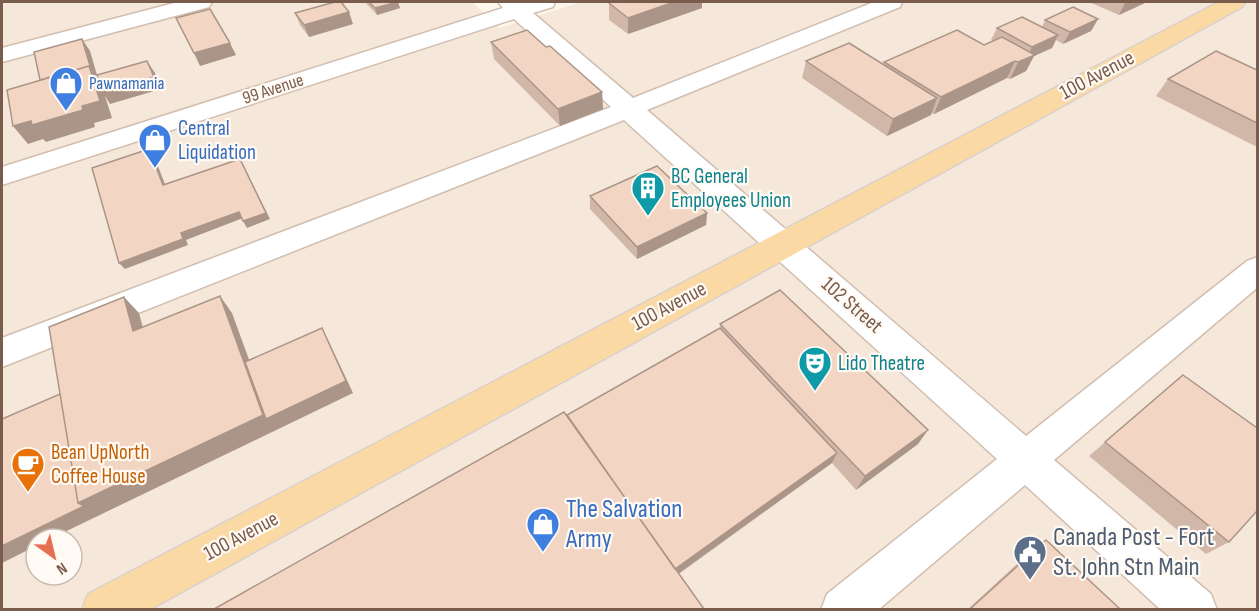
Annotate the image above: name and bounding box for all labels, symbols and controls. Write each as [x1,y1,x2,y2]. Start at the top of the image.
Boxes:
street label: 100 Avenue [1055,45,1139,105]
shop icon: Pawnamania [48,65,84,112]
street label: 99 Avenue [240,69,306,109]
place label: Pawnamania [89,73,164,94]
place label: Central Liquidation [178,116,256,165]
shop icon: Central Liquidation [137,122,173,169]
place label: BC General Employees Union [671,164,791,213]
building icon: BC General Employees Union [630,170,666,217]
street label: 102 Street [816,272,888,338]
street label: 100 Avenue [627,276,711,336]
theatre icon: Lido Theatre [797,345,833,392]
place label: Lido Theatre [838,351,925,376]
place label: Bean UpNorth Coffee House [51,440,149,489]
cafe icon: Bean UpNorth Coffee House [10,446,46,493]
place label: The Salvation Army [565,494,682,555]
street label: 100 Avenue [199,506,283,566]
shop icon: The Salvation Army [525,506,561,553]
place label: Canada Post - Fort St. John Stn Main [1053,522,1214,583]
north arrow [24,527,84,587]
public building icon: Canada Post - Fort St. John Stn Main [1012,534,1048,581]
text: N [53,558,70,578]

